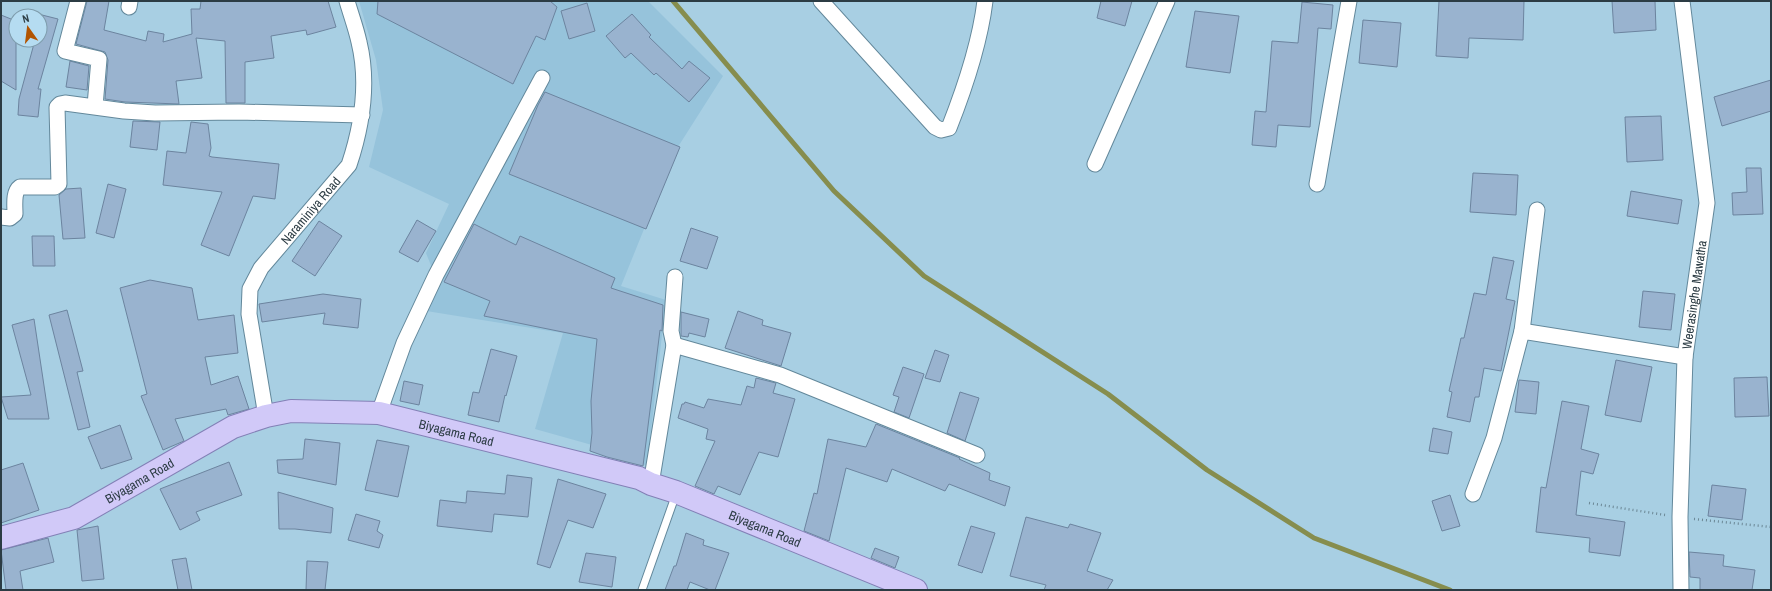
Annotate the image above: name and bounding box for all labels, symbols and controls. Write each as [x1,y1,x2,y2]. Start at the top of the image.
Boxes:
north arrow [8,8,48,48]
text: N [21,11,30,26]
street label: Naraminiya Road [277,173,344,248]
street label: Weerasinghe Mawatha [1678,239,1711,350]
street label: Biyagama Road [417,415,496,450]
street label: Biyagama Road [102,455,177,507]
street label: Biyagama Road [726,506,804,551]

